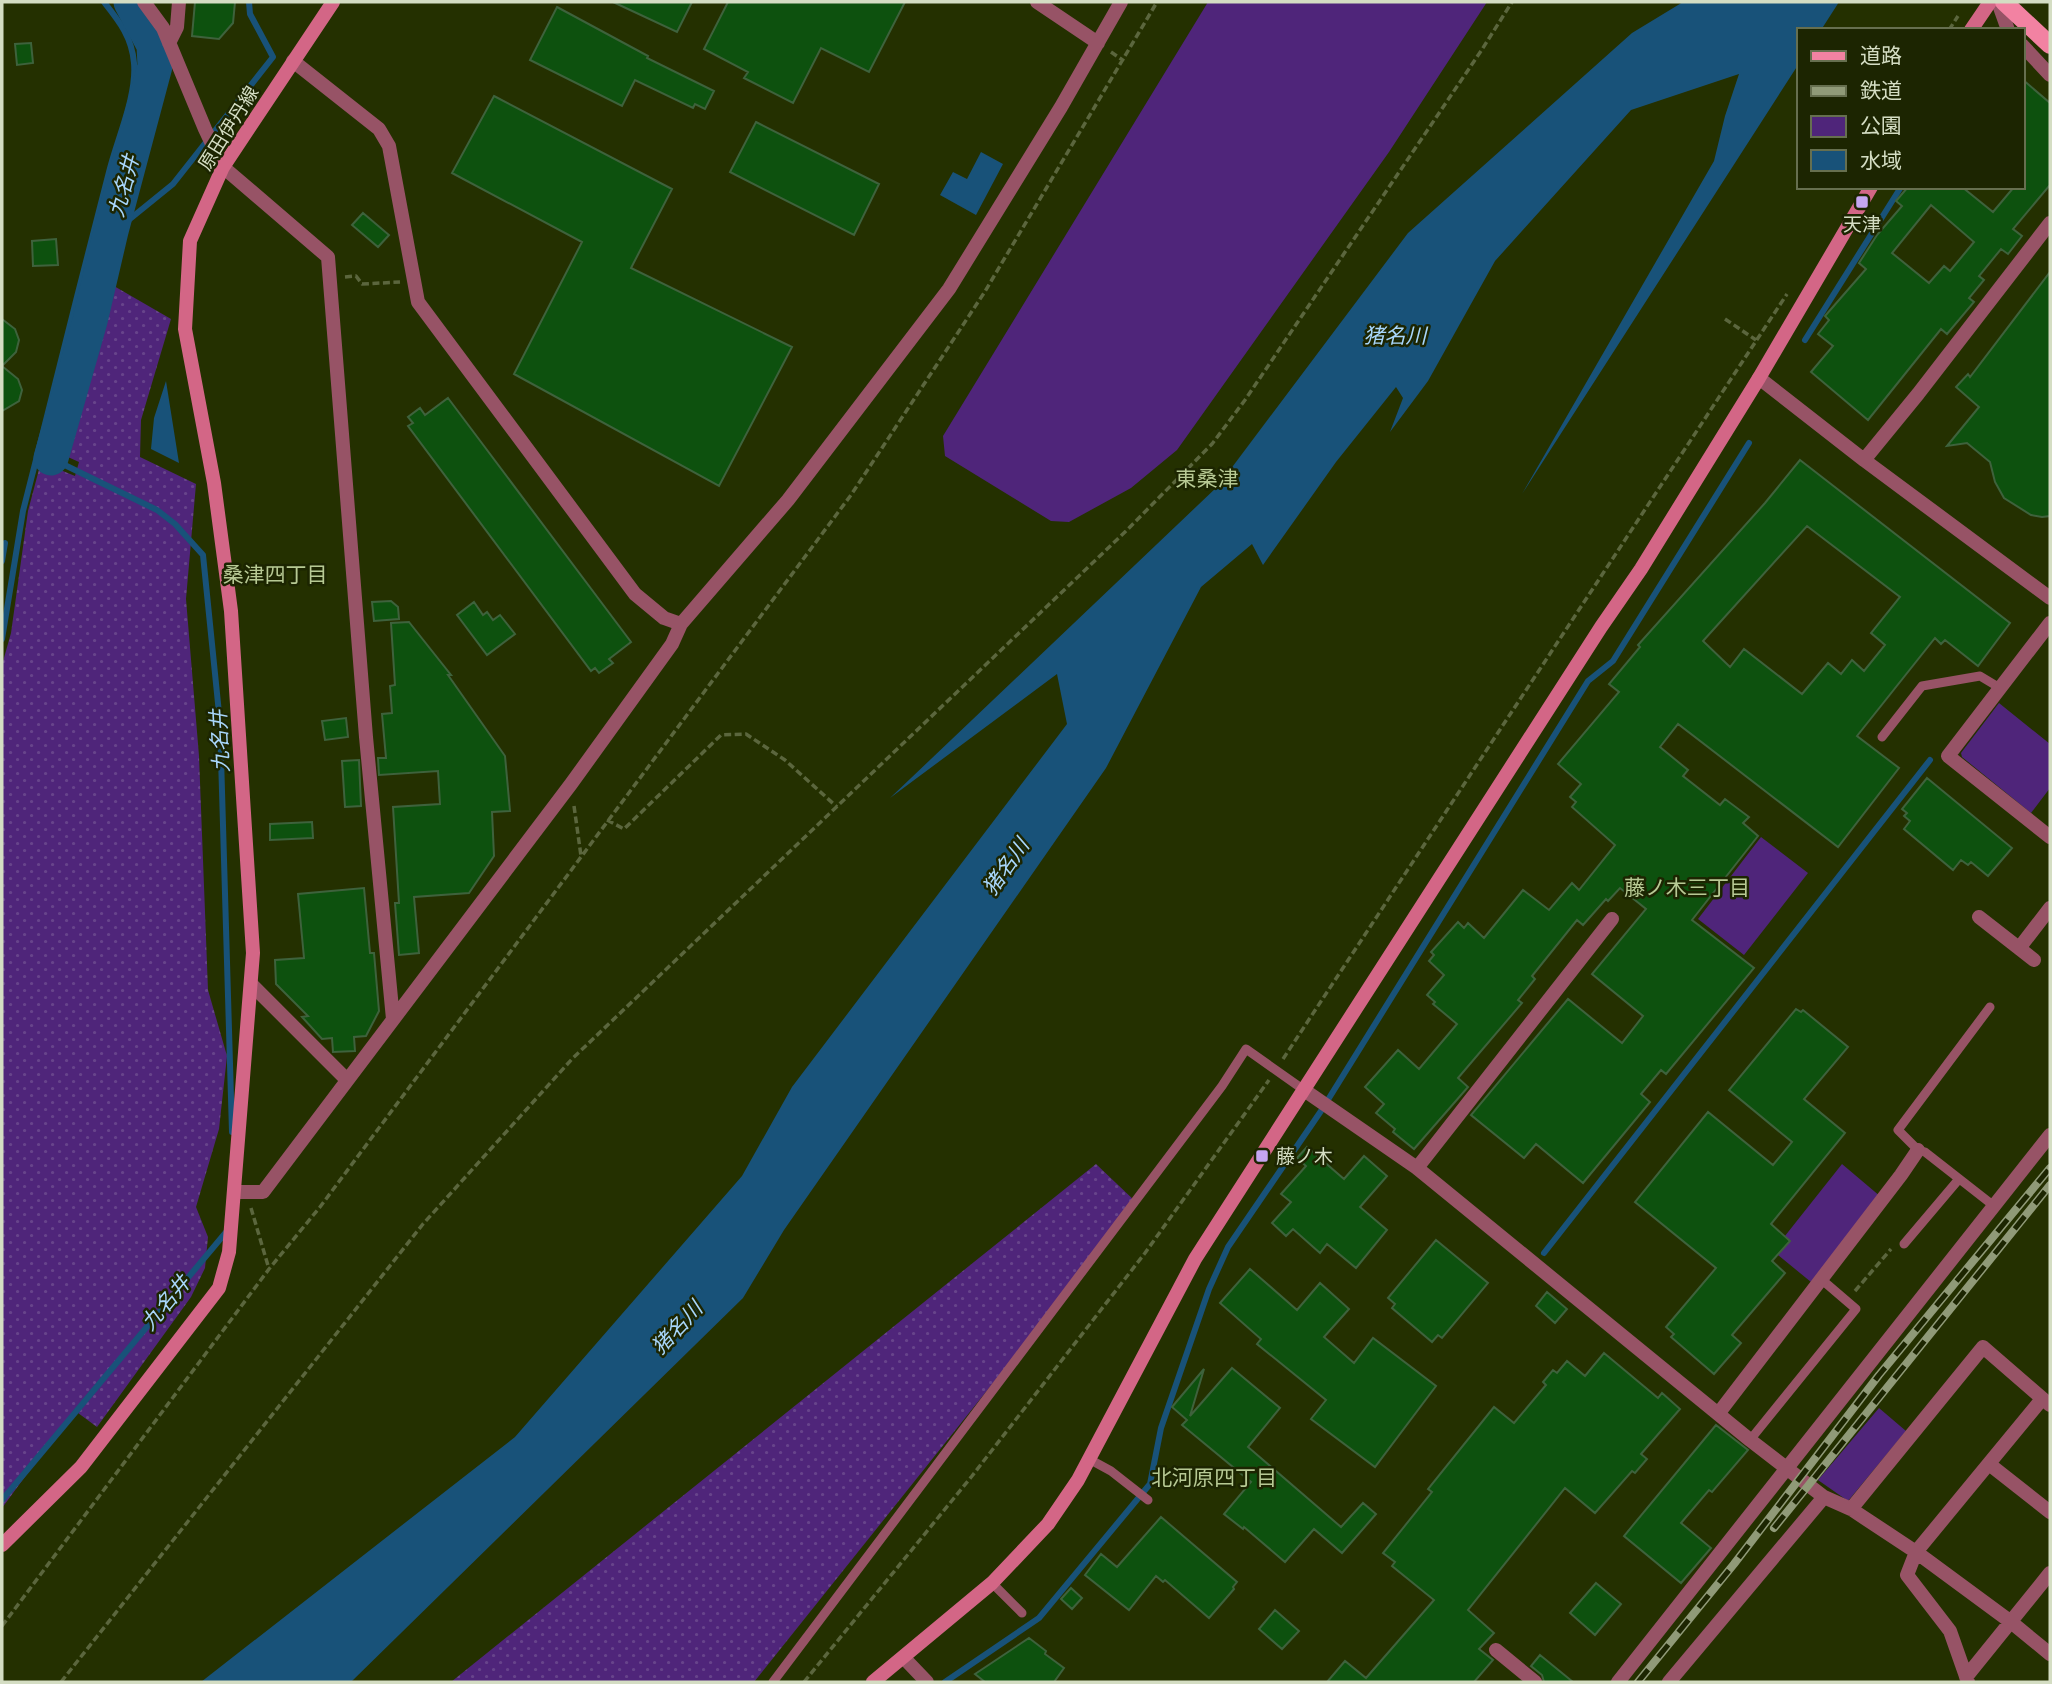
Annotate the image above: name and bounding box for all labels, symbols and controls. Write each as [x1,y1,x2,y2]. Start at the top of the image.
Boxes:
legend [1797,28,2024,189]
text: 道路 [1860,42,1902,67]
text: 鉄道 [1860,77,1902,102]
street label: 原田伊丹線 [193,81,263,174]
text: 公園 [1860,112,1902,137]
text: 水域 [1860,147,1902,172]
water label: 九名井 [102,150,143,219]
marker: 天津 [1854,194,1870,210]
place label: 天津 [1843,212,1881,235]
water label: 猪名川 [1364,322,1428,347]
district label: 東桑津 [1176,465,1239,490]
district label: 桑津四丁目 [223,561,328,586]
water label: 九名井 [204,707,233,773]
water label: 猪名川 [976,832,1034,899]
district label: 藤ノ木三丁目 [1624,874,1750,899]
place label: 藤ノ木 [1276,1144,1333,1167]
marker: 藤ノ木 [1254,1148,1270,1164]
water label: 九名井 [135,1268,196,1334]
water label: 猪名川 [645,1294,708,1359]
district label: 北河原四丁目 [1151,1464,1277,1489]

